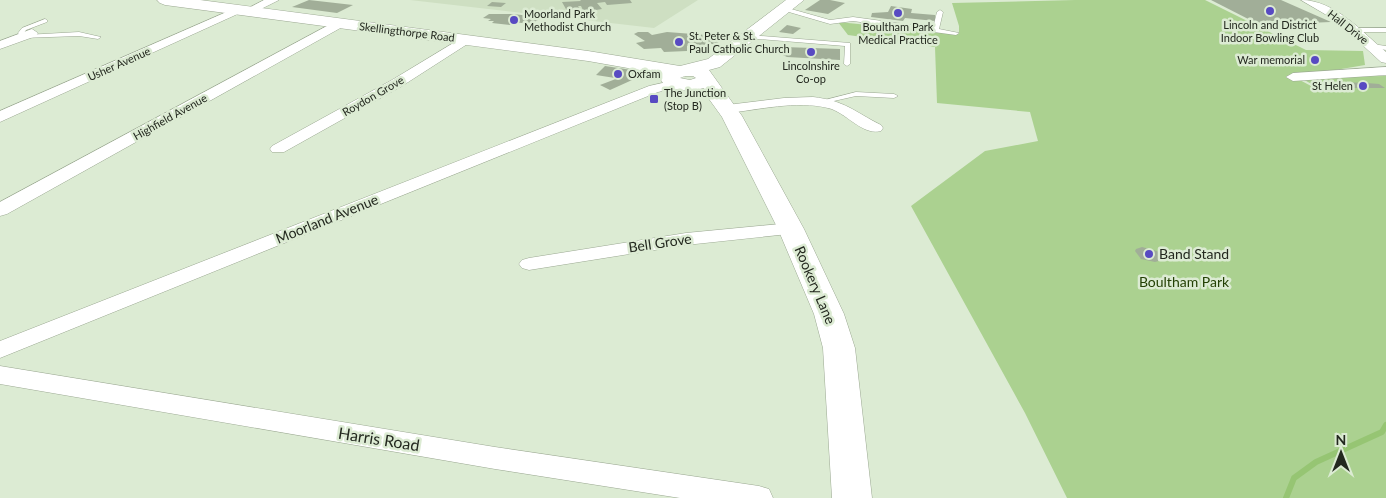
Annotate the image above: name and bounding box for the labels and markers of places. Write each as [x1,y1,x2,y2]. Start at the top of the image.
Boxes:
marker: Lincoln and District Indoor Bowling Club [1264,5,1276,17]
place label: Moorland Park Methodist Church [524,7,611,33]
marker: Boultham Park Medical Practice [892,7,904,19]
marker: Moorland Park Methodist Church [508,14,520,26]
place label: Lincoln and District Indoor Bowling Club [1221,18,1319,44]
place label: Boultham Park Medical Practice [858,20,938,46]
place label: St. Peter & St. Paul Catholic Church [689,29,790,55]
marker: St. Peter & St. Paul Catholic Church [673,36,685,48]
marker: Lincolnshire Co-op [805,46,817,58]
place label: War memorial [1237,53,1305,66]
marker: War memorial [1309,54,1321,66]
place label: Lincolnshire Co-op [782,59,840,85]
place label: Oxfam [628,67,660,80]
marker: Oxfam [612,68,624,80]
place label: St Helen [1312,79,1353,92]
marker: St Helen [1357,80,1369,92]
place label: The Junction (Stop B) [664,86,726,112]
marker: The Junction (Stop B) [648,93,660,105]
place label: Band Stand [1159,245,1229,262]
marker: Band Stand [1143,248,1155,260]

